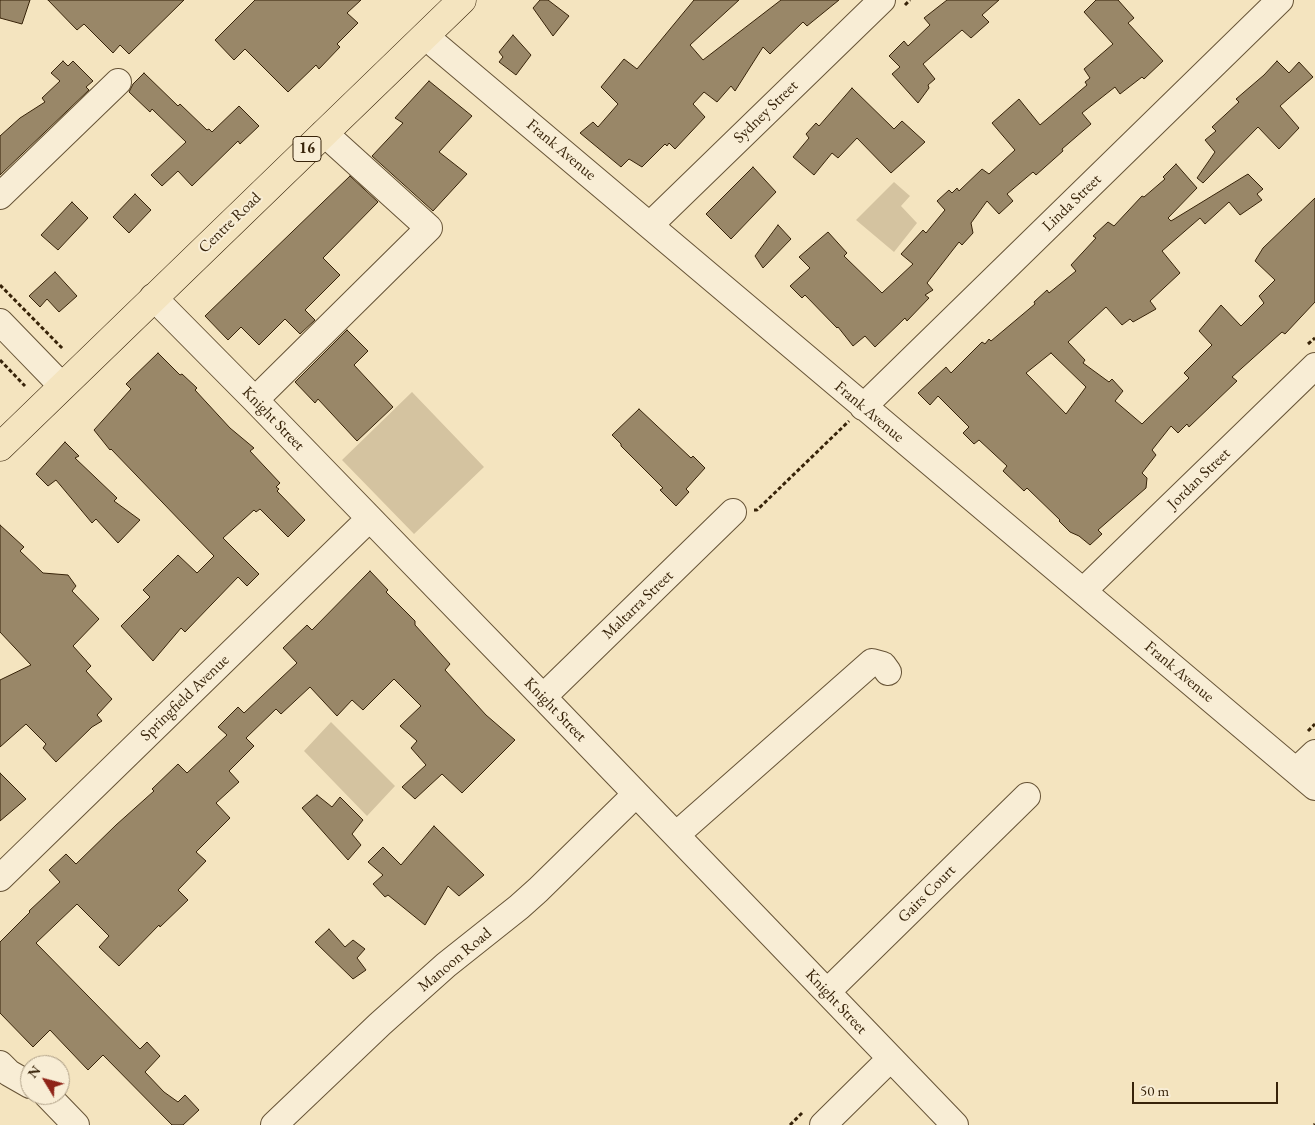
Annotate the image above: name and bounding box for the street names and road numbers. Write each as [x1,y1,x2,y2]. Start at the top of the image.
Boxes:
street label: Sydney Street [730,77,802,147]
street label: Frank Avenue [522,115,600,185]
road number: 16 [293,136,321,162]
street label: Linda Street [1039,170,1105,236]
street label: Centre Road [195,189,265,257]
street label: Frank Avenue [830,377,908,447]
street label: Knight Street [238,383,308,455]
street label: Jordan Street [1164,444,1234,514]
street label: Maltarra Street [599,566,677,644]
street label: Frank Avenue [1140,637,1218,707]
street label: Springfield Avenue [137,651,233,745]
street label: Knight Street [520,674,590,746]
street label: Gairs Court [894,861,960,927]
street label: Manoon Road [414,924,496,996]
street label: Knight Street [801,966,871,1038]

